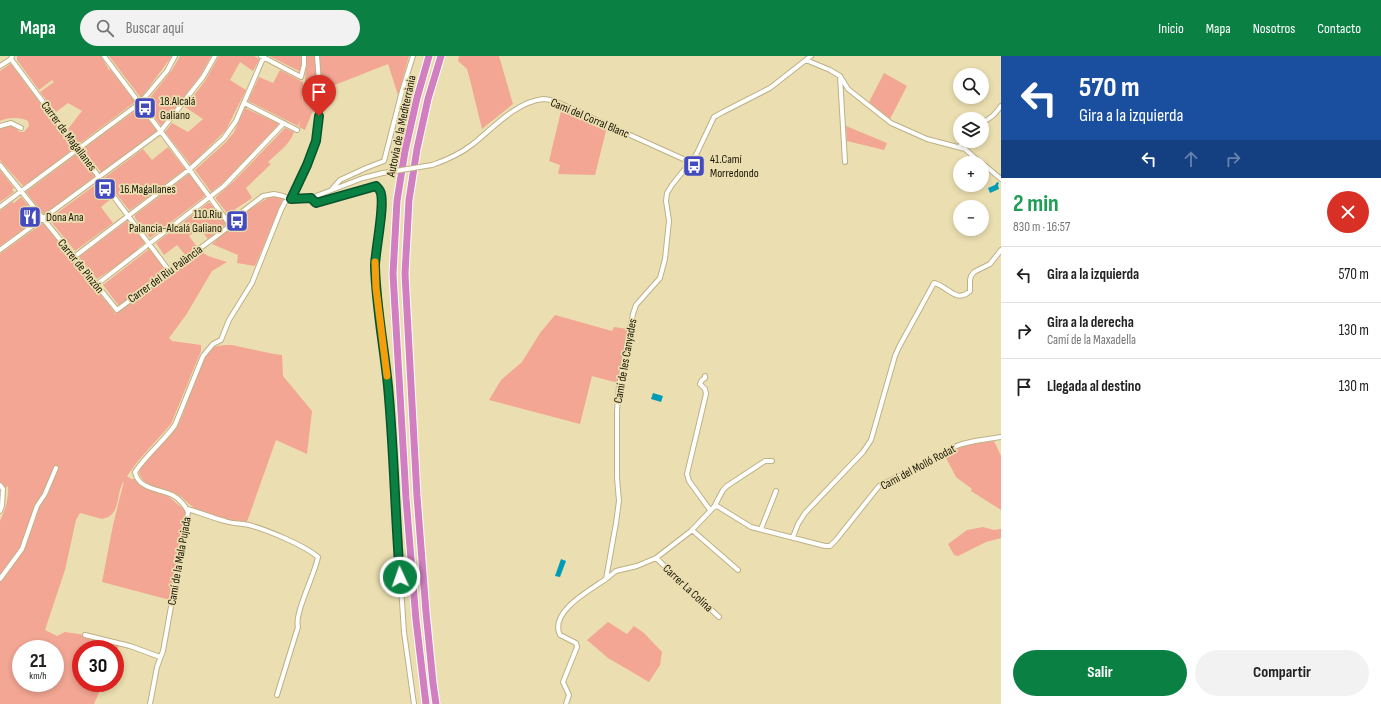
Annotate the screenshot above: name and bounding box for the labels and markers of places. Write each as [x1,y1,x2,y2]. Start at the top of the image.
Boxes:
pin [302,75,336,116]
place label: 18.Alcalá Galiano [160,94,196,123]
bus stop icon: 18.Alcalá Galiano [132,95,158,121]
place label: 41.Camí Morredondo [710,152,759,181]
bus stop icon: 41.Camí Morredondo [681,153,707,179]
bus stop icon: 16.Magallanes [92,176,118,202]
place label: 16.Magallanes [120,182,176,197]
restaurant icon: Dona Ana [17,204,43,230]
place label: 110.Riu Palancia-Alcalá Galiano [129,207,222,236]
bus stop icon: 110.Riu Palancia-Alcalá Galiano [224,208,250,234]
place label: Dona Ana [46,210,84,225]

